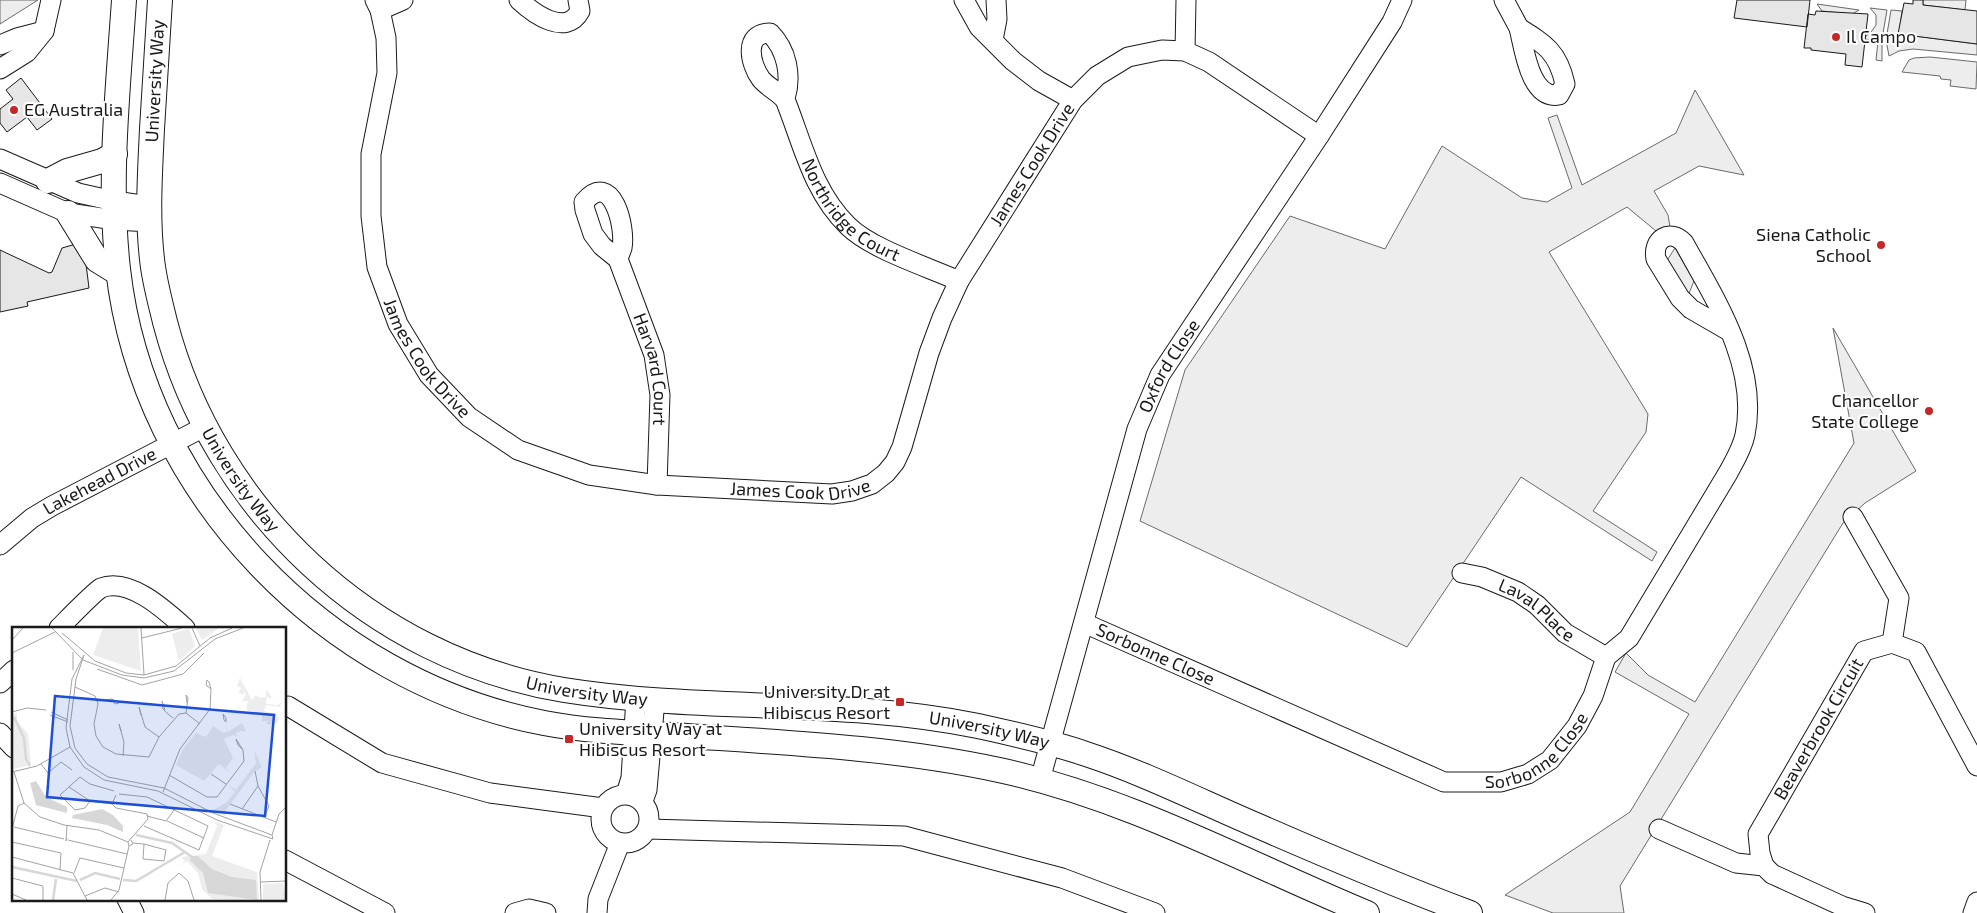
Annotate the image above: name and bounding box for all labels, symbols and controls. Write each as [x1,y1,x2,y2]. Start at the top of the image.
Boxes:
street label: University Way [140,19,168,143]
place label: Il Campo [1846,25,1916,47]
marker: Il Campo [1830,31,1842,43]
place label: EG Australia [24,98,123,120]
street label: James Cook Drive [985,98,1078,230]
marker: EG Australia [8,104,20,116]
street label: Northridge Court [798,155,904,265]
place label: Siena Catholic School [1756,223,1872,266]
marker: Siena Catholic School [1875,239,1887,251]
street label: James Cook Drive [380,295,476,422]
street label: Harvard Court [629,310,672,426]
street label: Oxford Close [1133,315,1204,416]
place label: Chancellor State College [1811,389,1919,432]
marker: Chancellor State College [1923,405,1935,417]
street label: University Way [198,423,286,537]
street label: Lakehead Drive [38,442,160,519]
street label: James Cook Drive [730,473,873,504]
street label: Laval Place [1495,573,1579,646]
street label: Sorbonne Close [1093,618,1218,689]
inset map [12,627,286,900]
street label: Beaverbrook Circuit [1768,654,1868,803]
street label: University Way [524,670,649,710]
place label: University Dr at Hibiscus Resort [763,680,890,723]
marker: University Dr at Hibiscus Resort [894,696,906,708]
street label: University Way [928,706,1053,753]
street label: Sorbonne Close [1485,708,1592,792]
place label: University Way at Hibiscus Resort [579,717,722,760]
marker: University Way at Hibiscus Resort [563,733,575,745]

